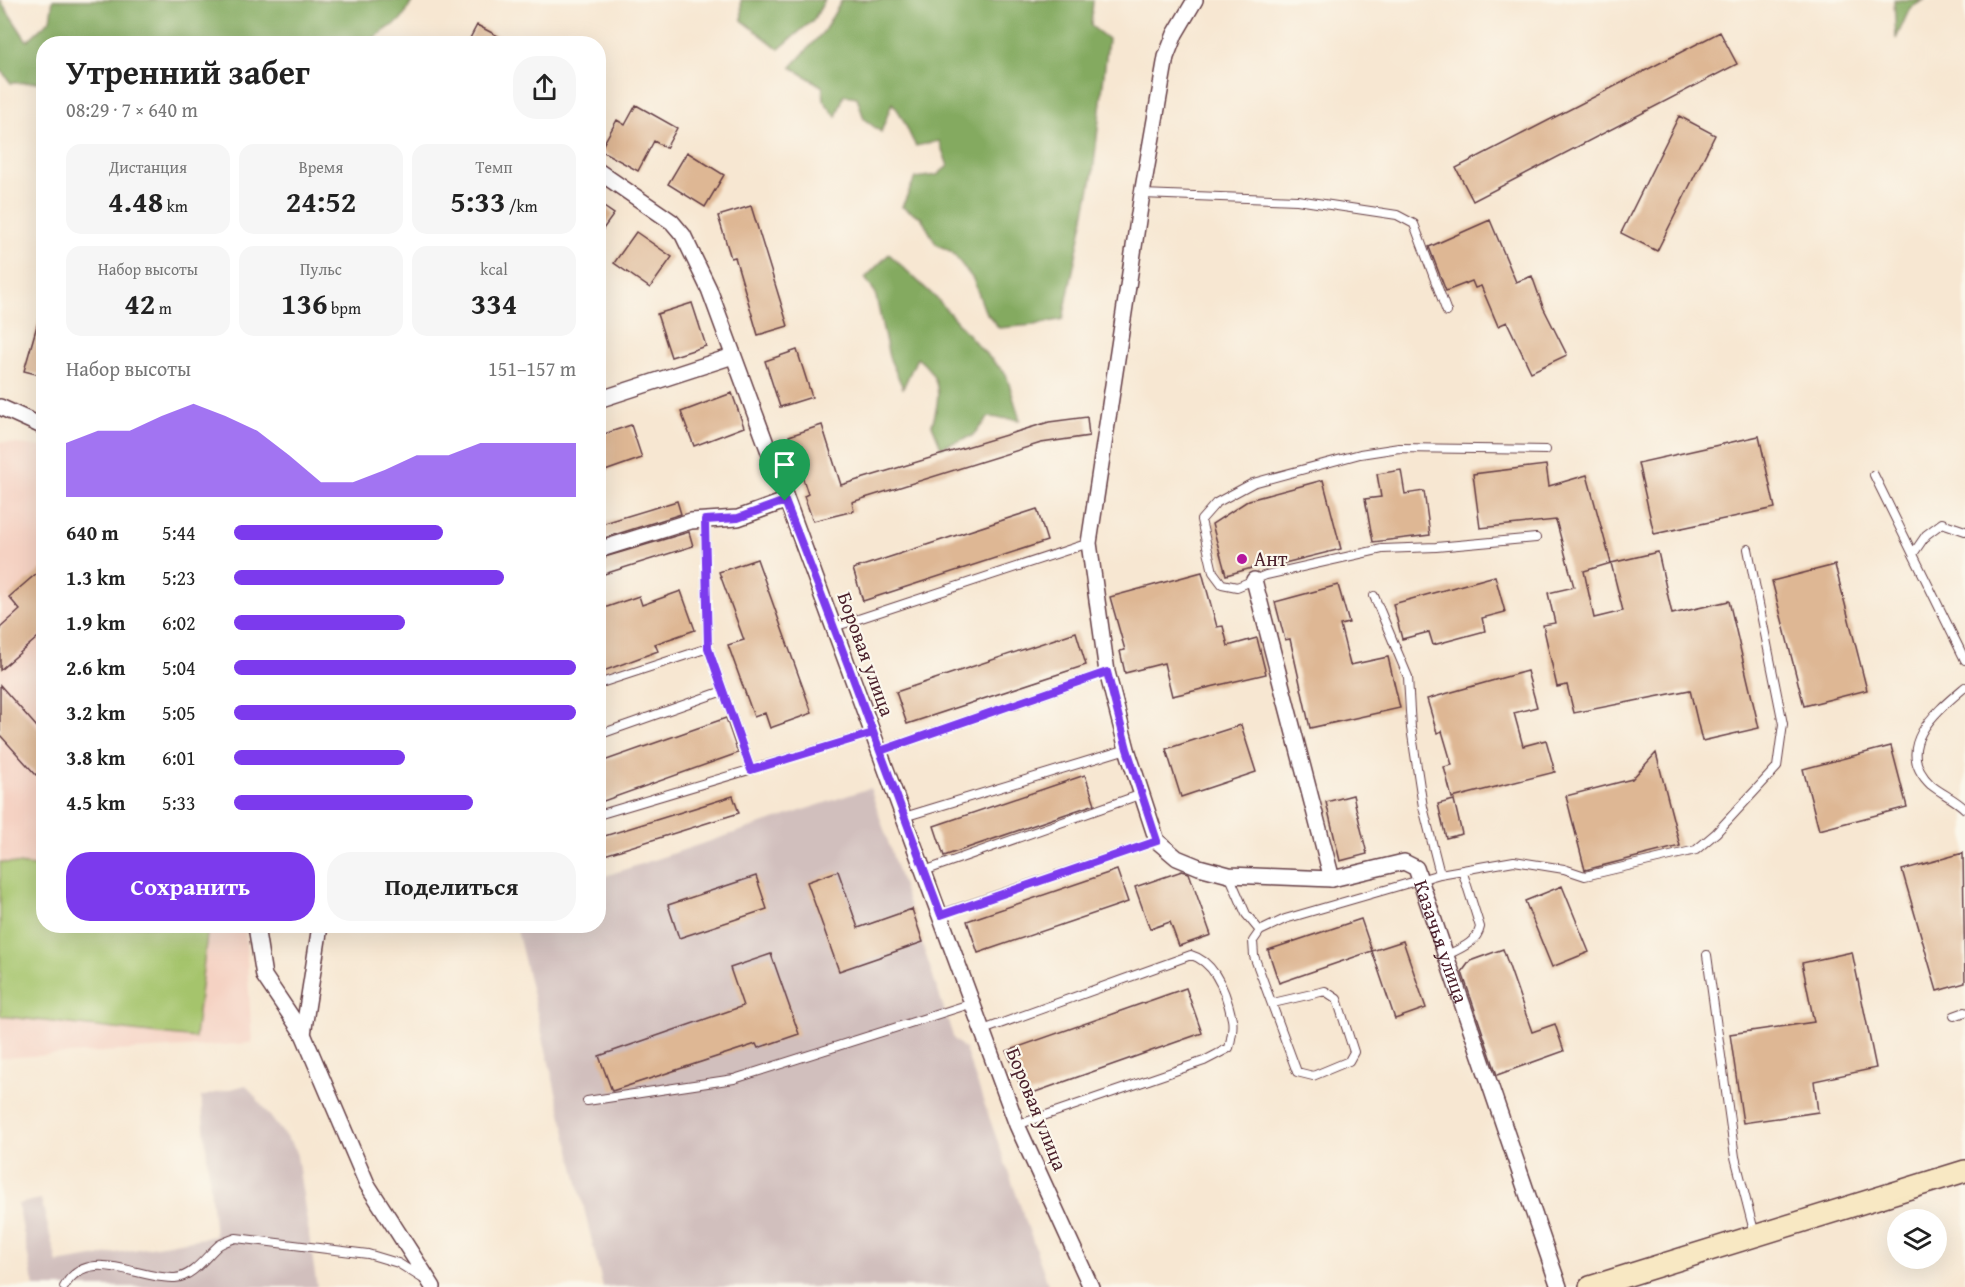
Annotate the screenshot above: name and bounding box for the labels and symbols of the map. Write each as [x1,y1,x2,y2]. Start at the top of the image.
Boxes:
pin [759,439,810,501]
place label: Ант [1254,544,1288,573]
marker: Ант [1235,552,1249,566]
street label: Боровая улица [831,588,903,720]
street label: Казачья улица [1407,876,1476,1007]
street label: Боровая улица [1000,1043,1075,1175]

